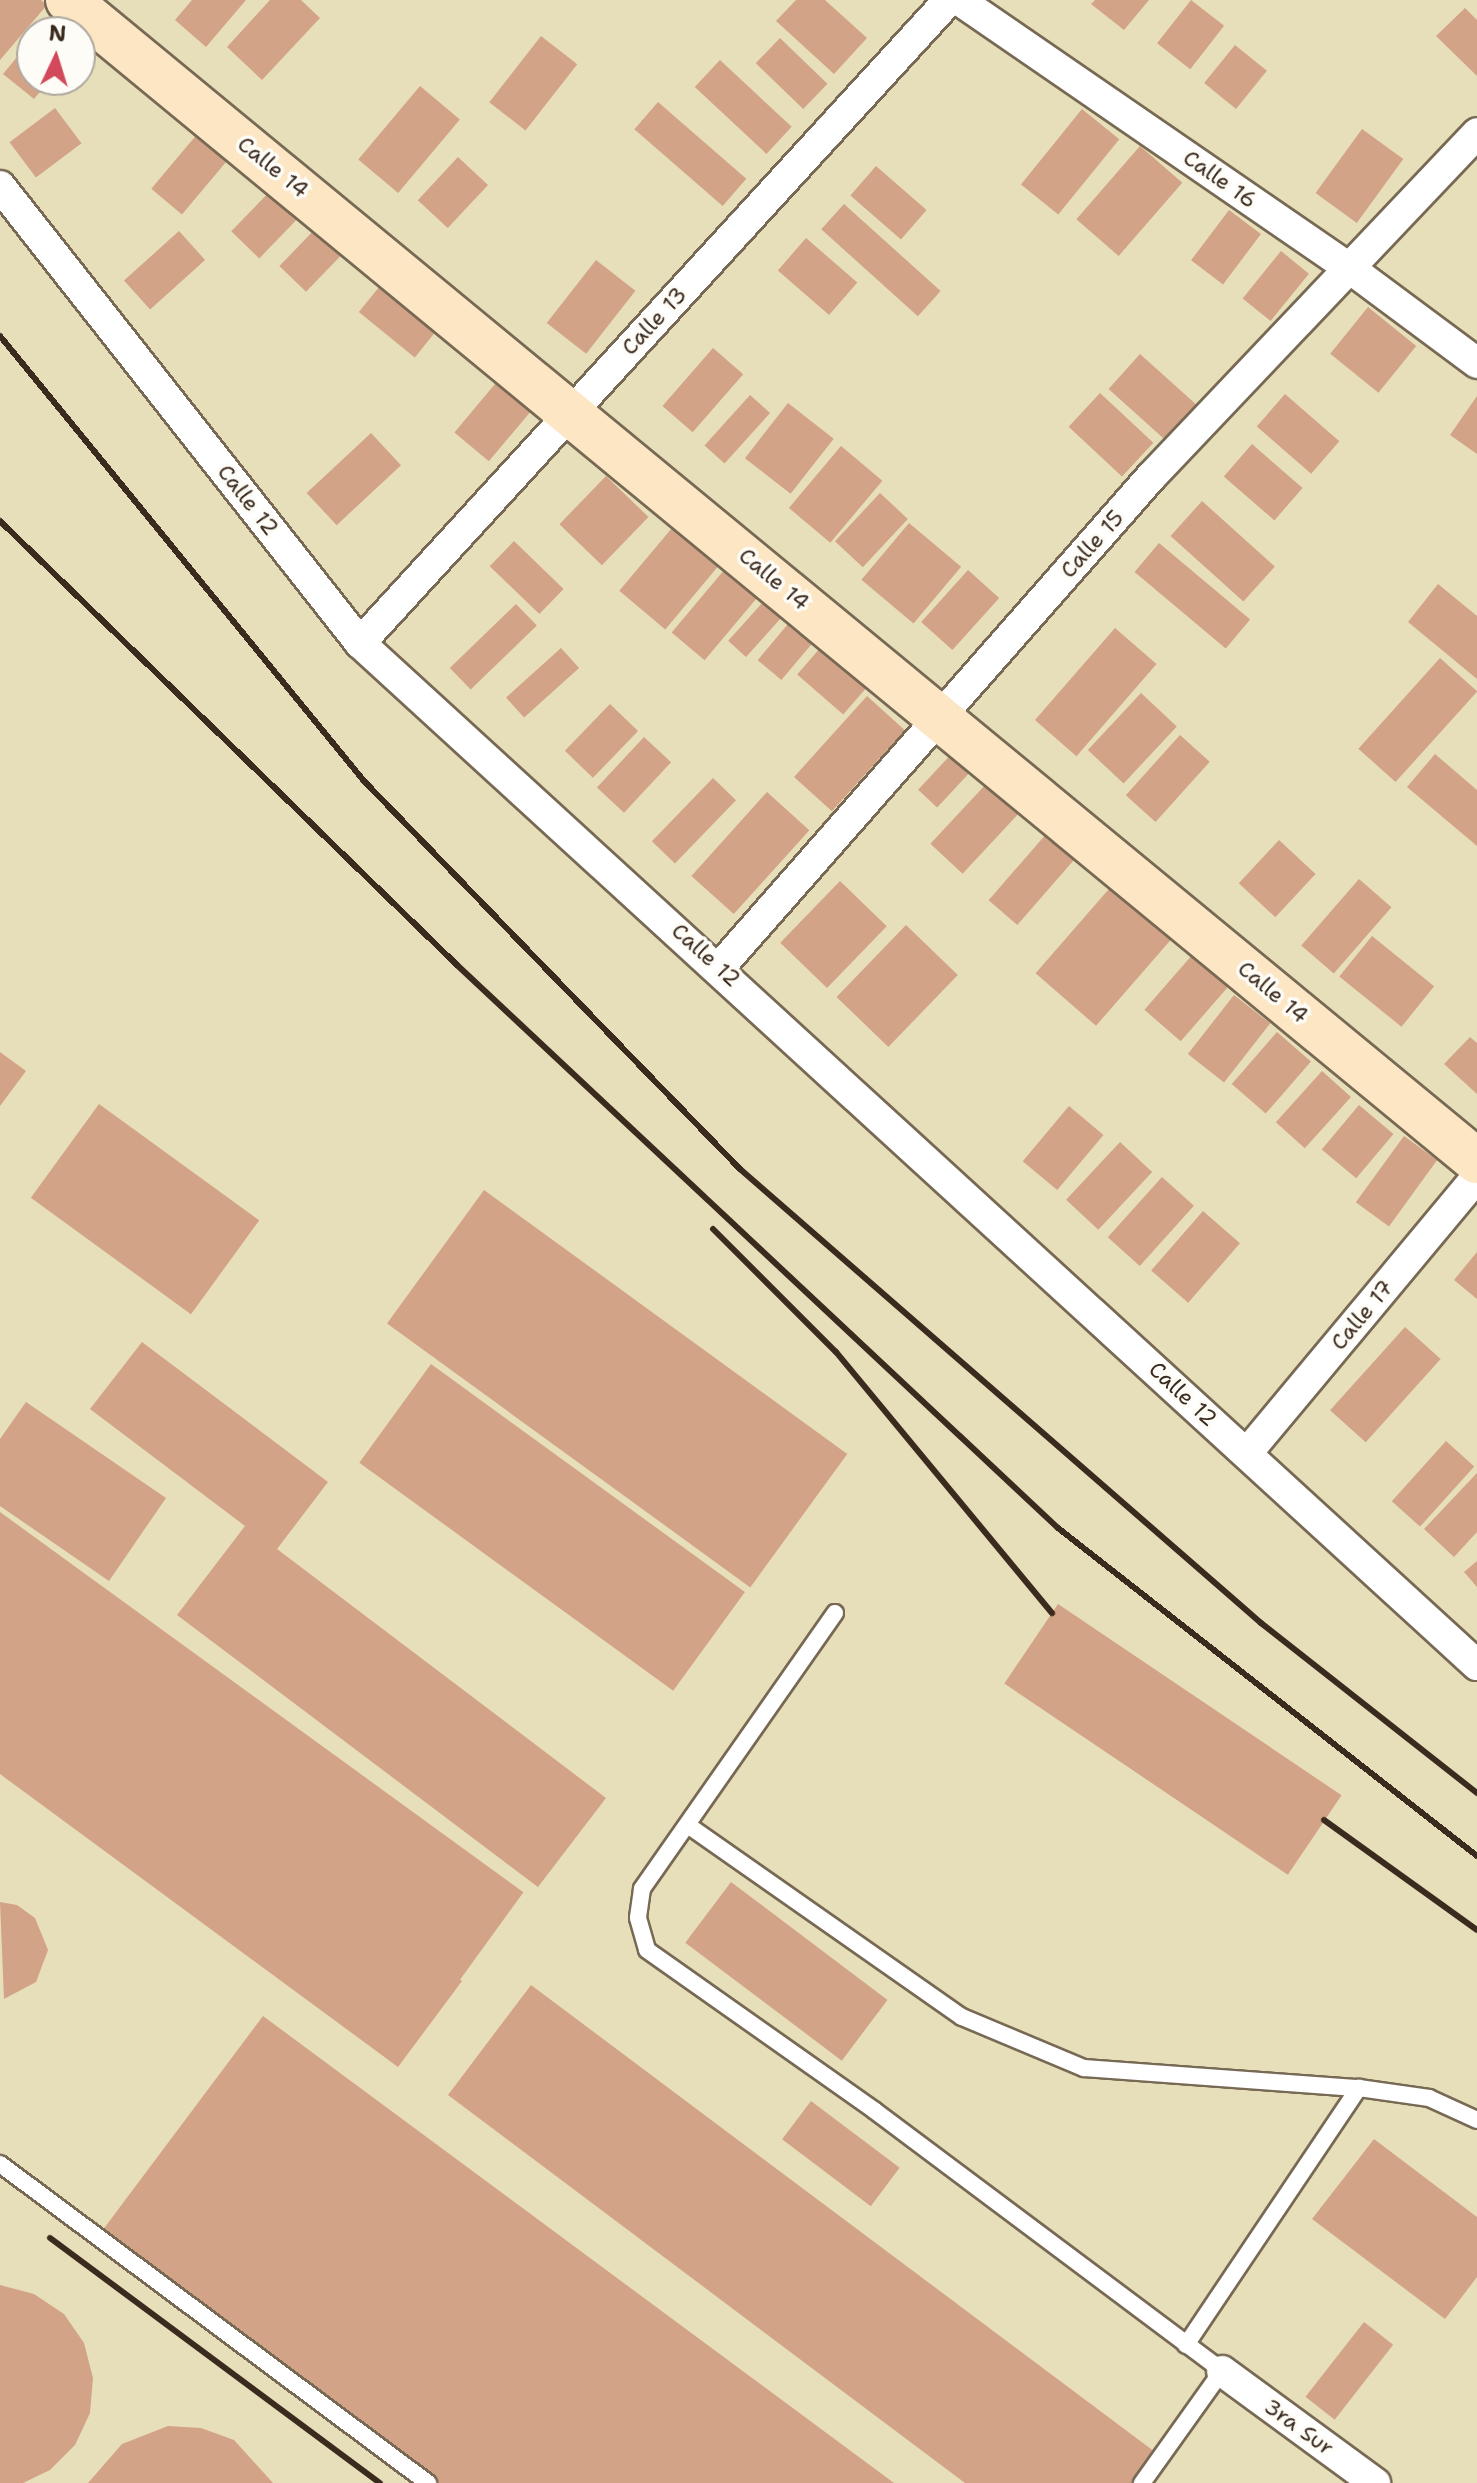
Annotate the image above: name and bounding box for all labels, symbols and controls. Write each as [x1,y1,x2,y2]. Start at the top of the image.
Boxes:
north arrow [16,16,96,96]
text: N [48,18,67,49]
street label: Calle 14 [232,131,314,203]
street label: Calle 16 [1178,144,1262,214]
street label: Calle 13 [616,282,692,360]
street label: Calle 12 [212,459,284,541]
street label: Calle 15 [1055,505,1129,583]
street label: Calle 14 [734,542,814,616]
street label: Calle 12 [666,917,746,993]
street label: Calle 14 [1233,955,1313,1029]
street label: Calle 17 [1325,1275,1399,1355]
street label: Calle 12 [1144,1356,1222,1432]
street label: 3ra Sur [1259,2393,1339,2461]

